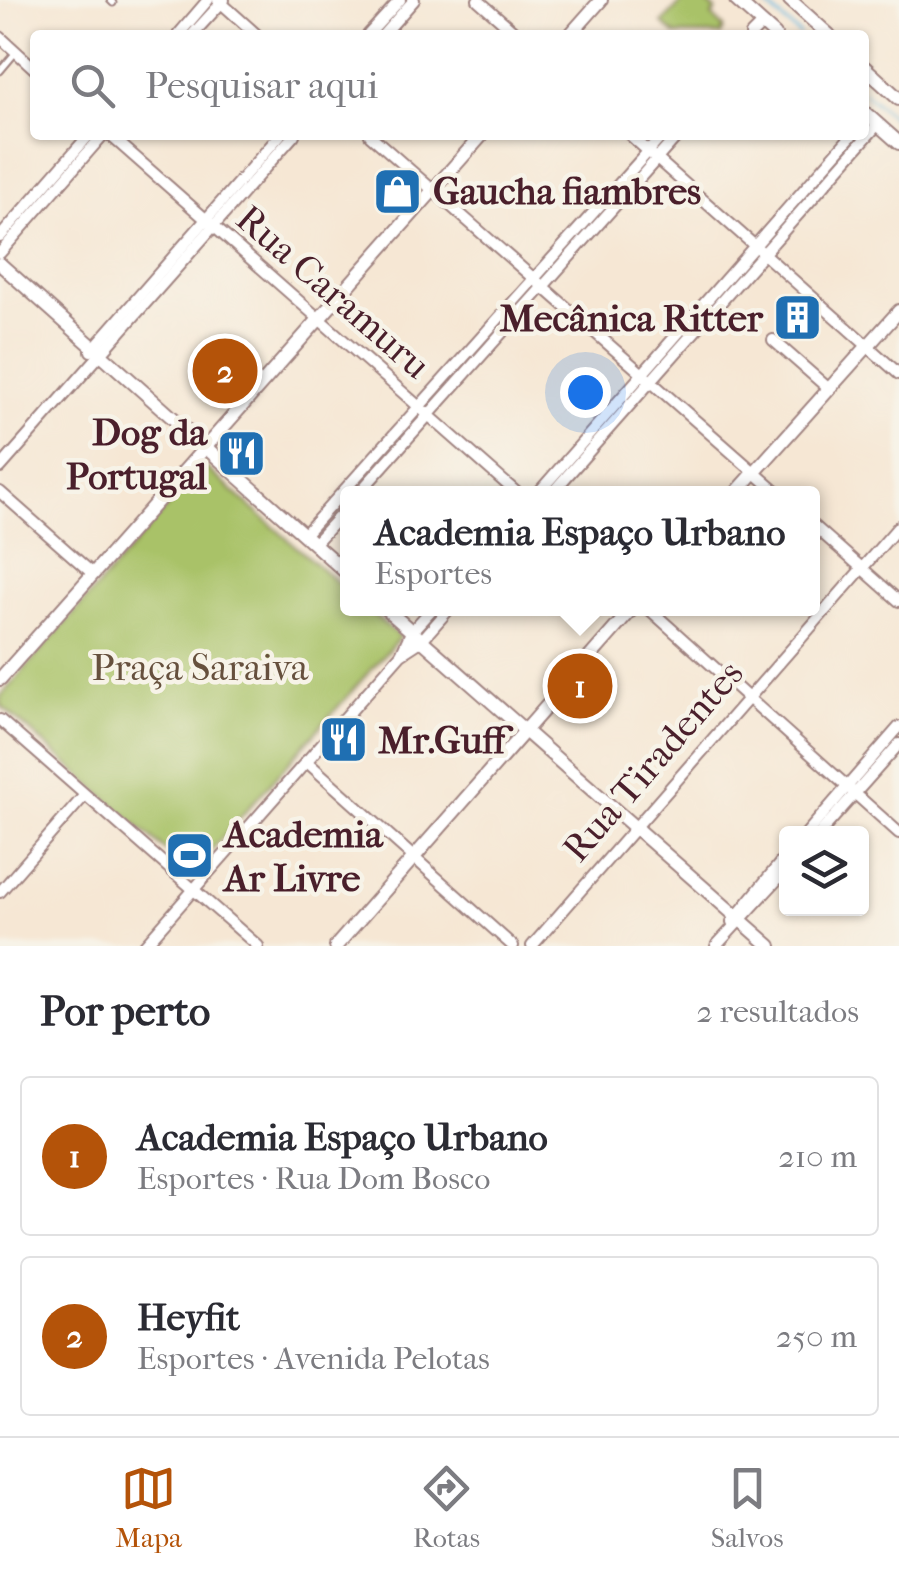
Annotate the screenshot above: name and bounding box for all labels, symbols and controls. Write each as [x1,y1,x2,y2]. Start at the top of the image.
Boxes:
search box [30,30,869,140]
icon: search [65,58,120,113]
text: Pesquisar aqui [145,63,378,108]
shop icon: Gaucha fiambres [372,165,424,217]
place label: Gaucha fiambres [433,169,701,214]
street label: Rua Caramuru [227,196,439,388]
building icon: Mecânica Ritter [772,292,824,344]
place label: Mecânica Ritter [499,296,764,341]
pin: 2 [192,334,258,408]
your location [560,367,611,418]
place label: Dog da Portugal [66,410,208,499]
restaurant icon: Dog da Portugal [216,428,268,480]
popup [340,486,820,616]
text: Academia Espaço Urbano [375,510,785,555]
text: Esportes [375,555,492,592]
park label: Praça Saraiva [92,645,309,690]
pin: 1 [548,648,612,724]
street label: Rua Tiradentes [553,651,753,871]
restaurant icon: Mr.Guff [317,714,369,766]
place label: Mr.Guff [378,718,514,763]
place label: Academia Ar Livre [222,812,384,901]
map controls [779,826,869,916]
button: layers [779,826,869,916]
sports icon: Academia Ar Livre [163,830,215,882]
text: Por perto [40,987,210,1036]
text: 2 resultados [696,993,859,1030]
text: Academia Espaço Urbano [137,1115,548,1160]
text: 1 [69,1138,80,1175]
text: 210 m [778,1138,857,1175]
text: Esportes · Rua Dom Bosco [137,1160,490,1197]
text: Heyfit [137,1295,240,1340]
text: 2 [66,1318,83,1355]
text: 250 m [776,1318,857,1355]
text: Esportes · Avenida Pelotas [137,1340,490,1377]
tab: Mapa [115,1461,182,1554]
tab: Rotas [413,1461,480,1554]
tab: Salvos [711,1461,784,1554]

